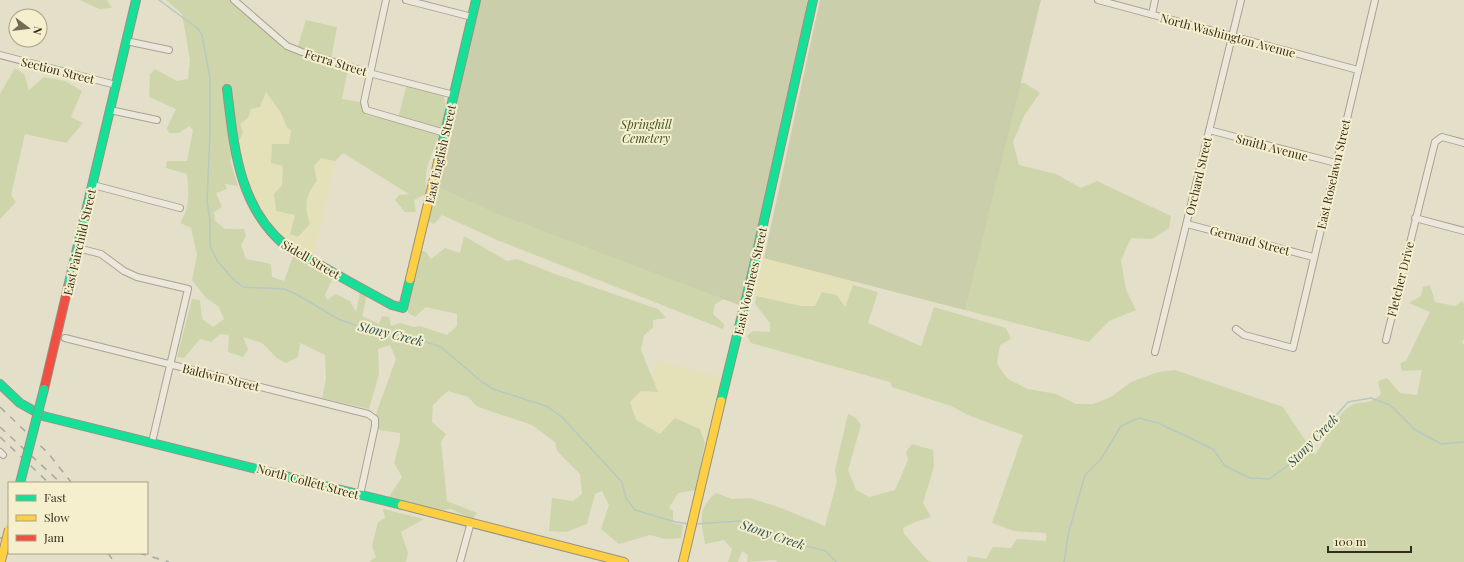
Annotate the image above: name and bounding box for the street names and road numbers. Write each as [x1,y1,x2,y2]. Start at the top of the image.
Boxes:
street label: North Washington Avenue [1158,9,1298,61]
street label: Ferra Street [303,45,370,79]
street label: Section Street [20,53,97,87]
street label: East English Street [421,102,459,205]
street label: East Roselawn Street [1313,117,1354,231]
street label: Smith Avenue [1234,130,1310,164]
street label: Orchard Street [1181,134,1215,217]
street label: East Fairchild Street [59,186,99,297]
street label: Gernand Street [1208,222,1293,259]
street label: East Voorhees Street [730,225,770,336]
street label: Sidell Street [279,236,344,283]
street label: Fletcher Drive [1383,240,1417,318]
street label: Baldwin Street [181,360,262,394]
street label: North Collett Street [255,460,362,503]

